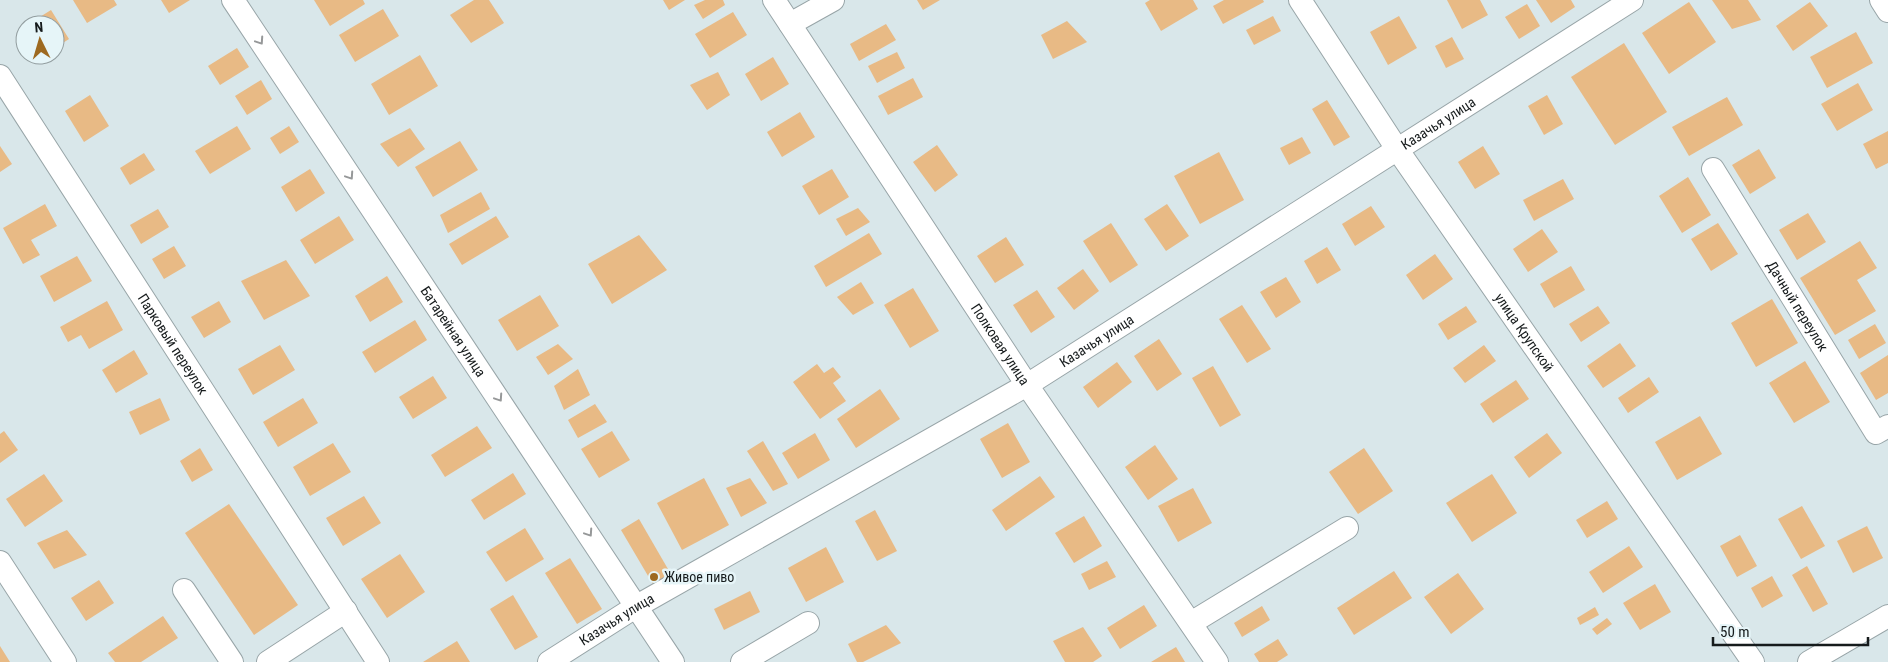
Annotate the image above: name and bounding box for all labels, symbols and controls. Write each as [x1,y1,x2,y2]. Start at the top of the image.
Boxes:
north arrow [15,15,65,65]
text: N [34,19,44,35]
one-way arrow [254,35,263,44]
street label: Казачья улица [1398,94,1478,153]
one-way arrow [344,170,353,179]
street label: Дачный переулок [1764,258,1832,354]
street label: Батарейная улица [418,283,489,380]
street label: улица Крупской [1491,290,1557,375]
street label: Парковый переулок [135,291,211,398]
street label: Полковая улица [968,301,1033,388]
street label: Казачья улица [1056,311,1137,370]
one-way arrow [492,393,502,402]
one-way arrow [583,528,592,537]
place label: Живое пиво [664,569,734,585]
marker: Живое пиво [648,571,660,583]
street label: Казачья улица [576,590,657,649]
scale bar [1713,614,1868,646]
text: 50 m [1720,623,1750,641]

